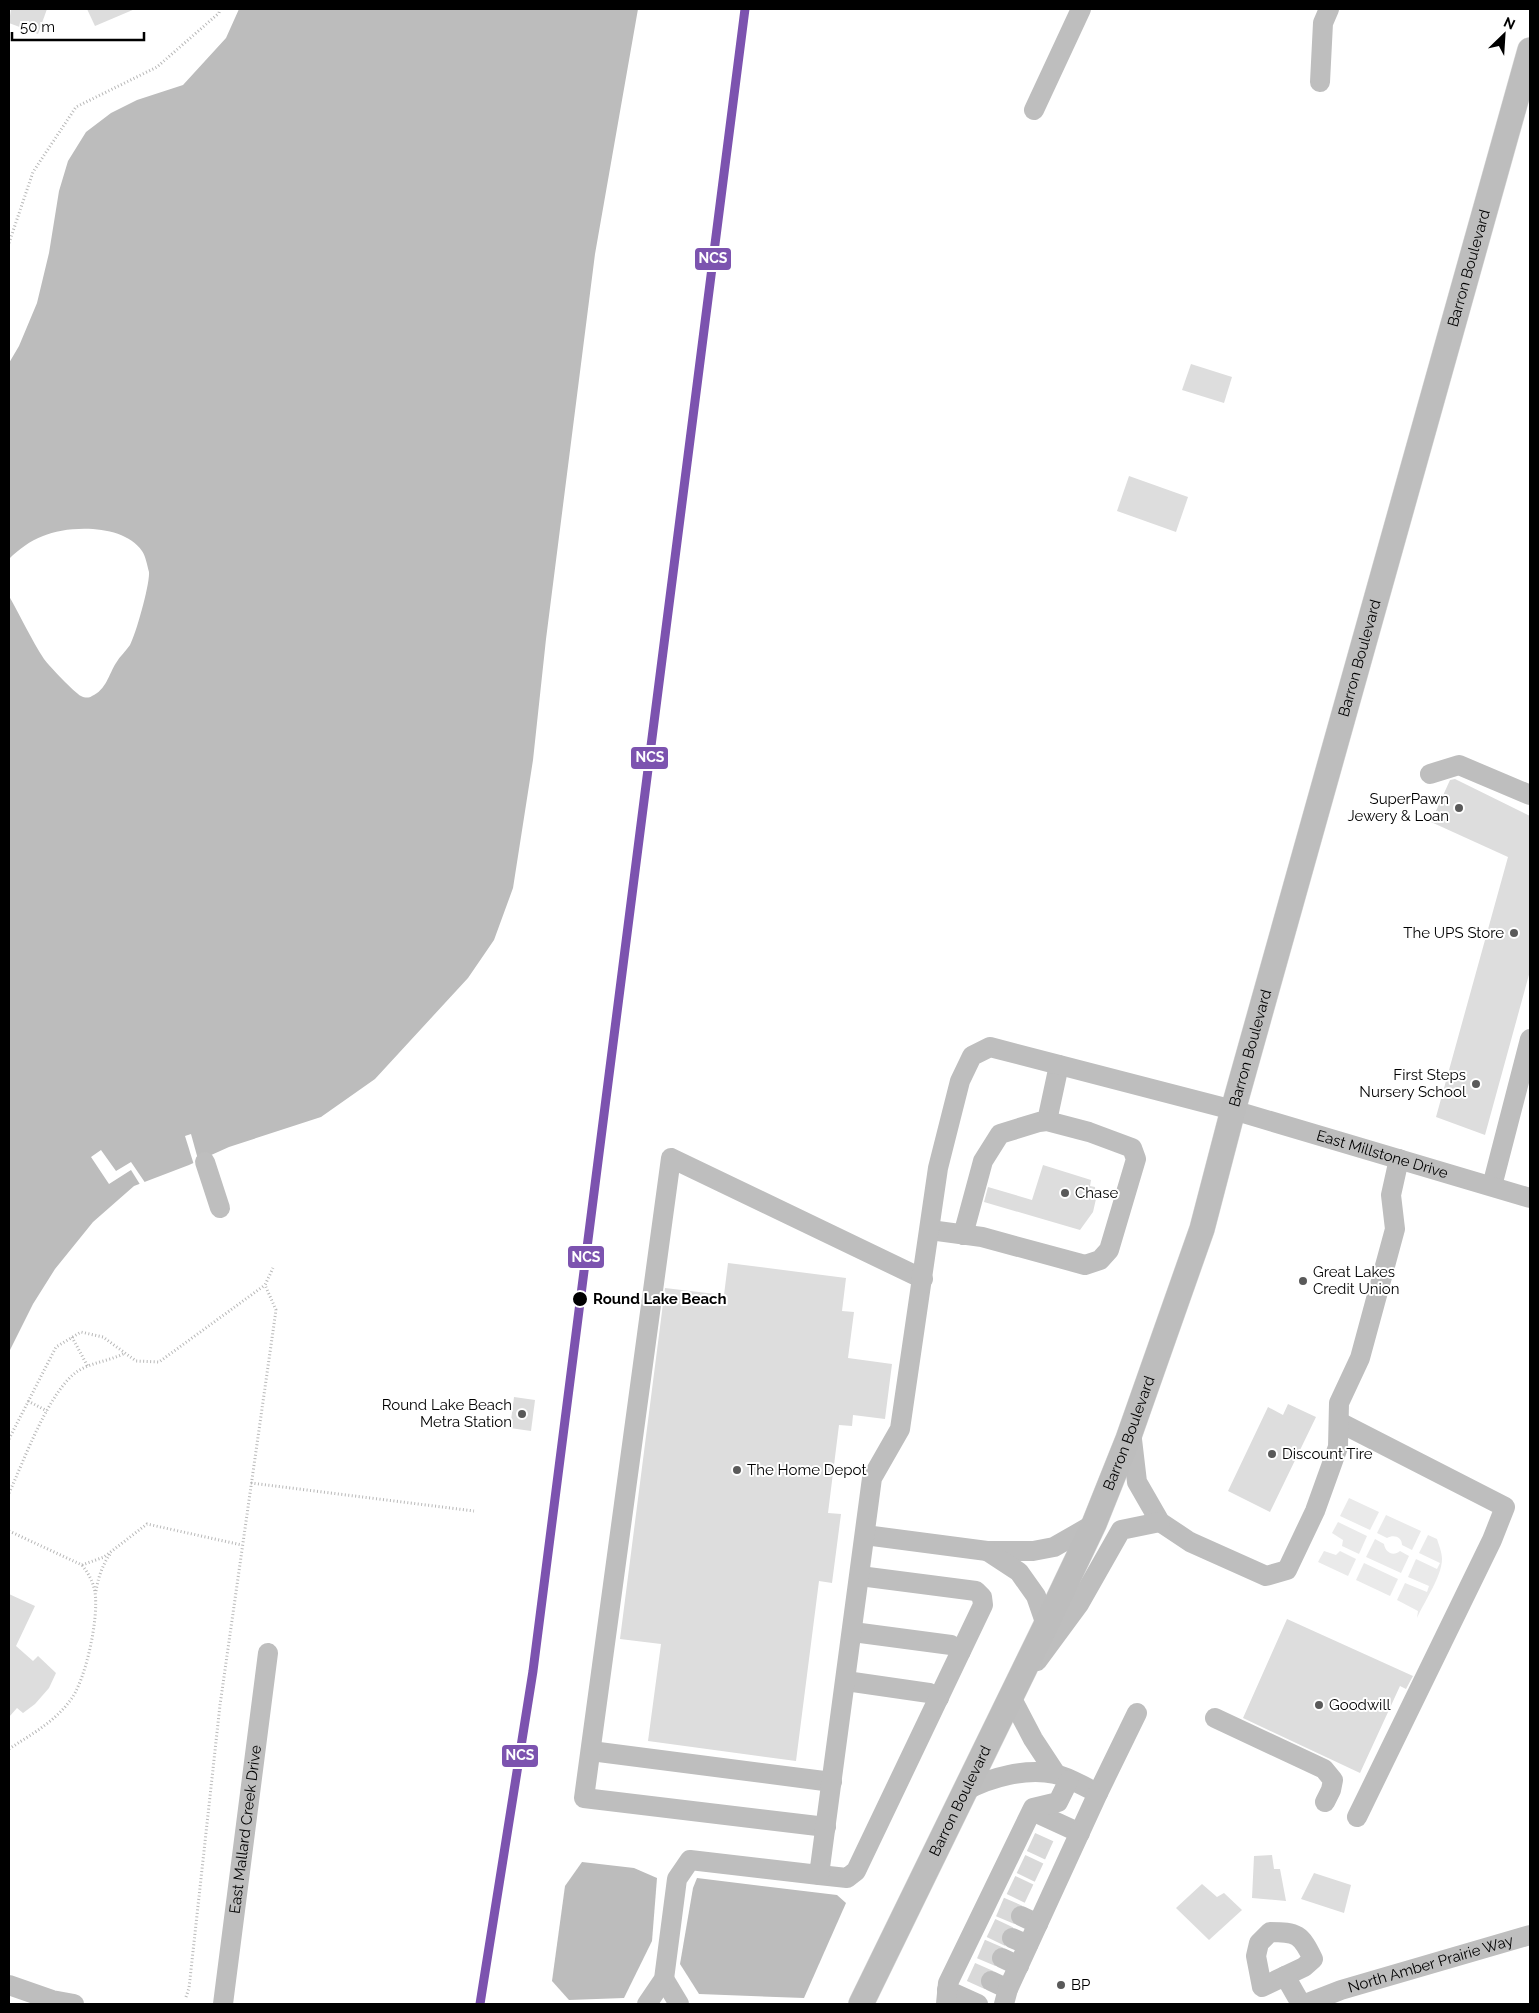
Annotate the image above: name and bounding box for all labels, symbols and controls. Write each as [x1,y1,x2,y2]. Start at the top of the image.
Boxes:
scale bar [12,10,145,42]
north arrow [1479,10,1529,60]
text: N [1501,14,1518,33]
text: 50 m [20,18,55,36]
street label: Barron Boulevard [1444,207,1494,329]
line badge: NCS [694,247,732,271]
text: NCS [699,250,728,266]
street label: Barron Boulevard [1335,597,1385,719]
line badge: NCS [630,746,669,770]
text: NCS [636,749,665,765]
place label: SuperPawn Jewery & Loan [1348,790,1449,825]
marker: SuperPawn Jewery & Loan [1453,802,1465,814]
place label: The UPS Store [1403,924,1504,942]
marker: The UPS Store [1508,927,1520,939]
street label: Barron Boulevard [1225,987,1275,1109]
place label: First Steps Nursery School [1359,1066,1467,1101]
marker: First Steps Nursery School [1470,1078,1482,1090]
street label: East Millstone Drive [1314,1126,1450,1182]
place label: Chase [1075,1184,1118,1202]
marker: Chase [1059,1187,1071,1199]
line badge: NCS [567,1245,605,1269]
text: NCS [572,1249,601,1265]
place label: Great Lakes Credit Union [1313,1263,1400,1298]
marker: Great Lakes Credit Union [1297,1275,1309,1287]
marker: Round Lake Beach [571,1290,589,1308]
place label: Round Lake Beach [593,1290,727,1308]
street label: Barron Boulevard [1099,1373,1159,1493]
place label: Round Lake Beach Metra Station [382,1396,512,1431]
marker: Round Lake Beach Metra Station [516,1408,528,1420]
place label: Discount Tire [1282,1445,1373,1463]
marker: Discount Tire [1266,1448,1278,1460]
place label: The Home Depot [747,1461,866,1479]
marker: The Home Depot [731,1464,743,1476]
place label: Goodwill [1329,1696,1391,1714]
marker: Goodwill [1313,1699,1325,1711]
street label: Barron Boulevard [926,1743,995,1859]
street label: East Mallard Creek Drive [226,1744,265,1915]
line badge: NCS [501,1744,539,1768]
text: NCS [506,1747,535,1763]
street label: North Amber Prairie Way [1346,1931,1515,1996]
place label: BP [1071,1976,1090,1994]
marker: BP [1055,1979,1067,1991]

